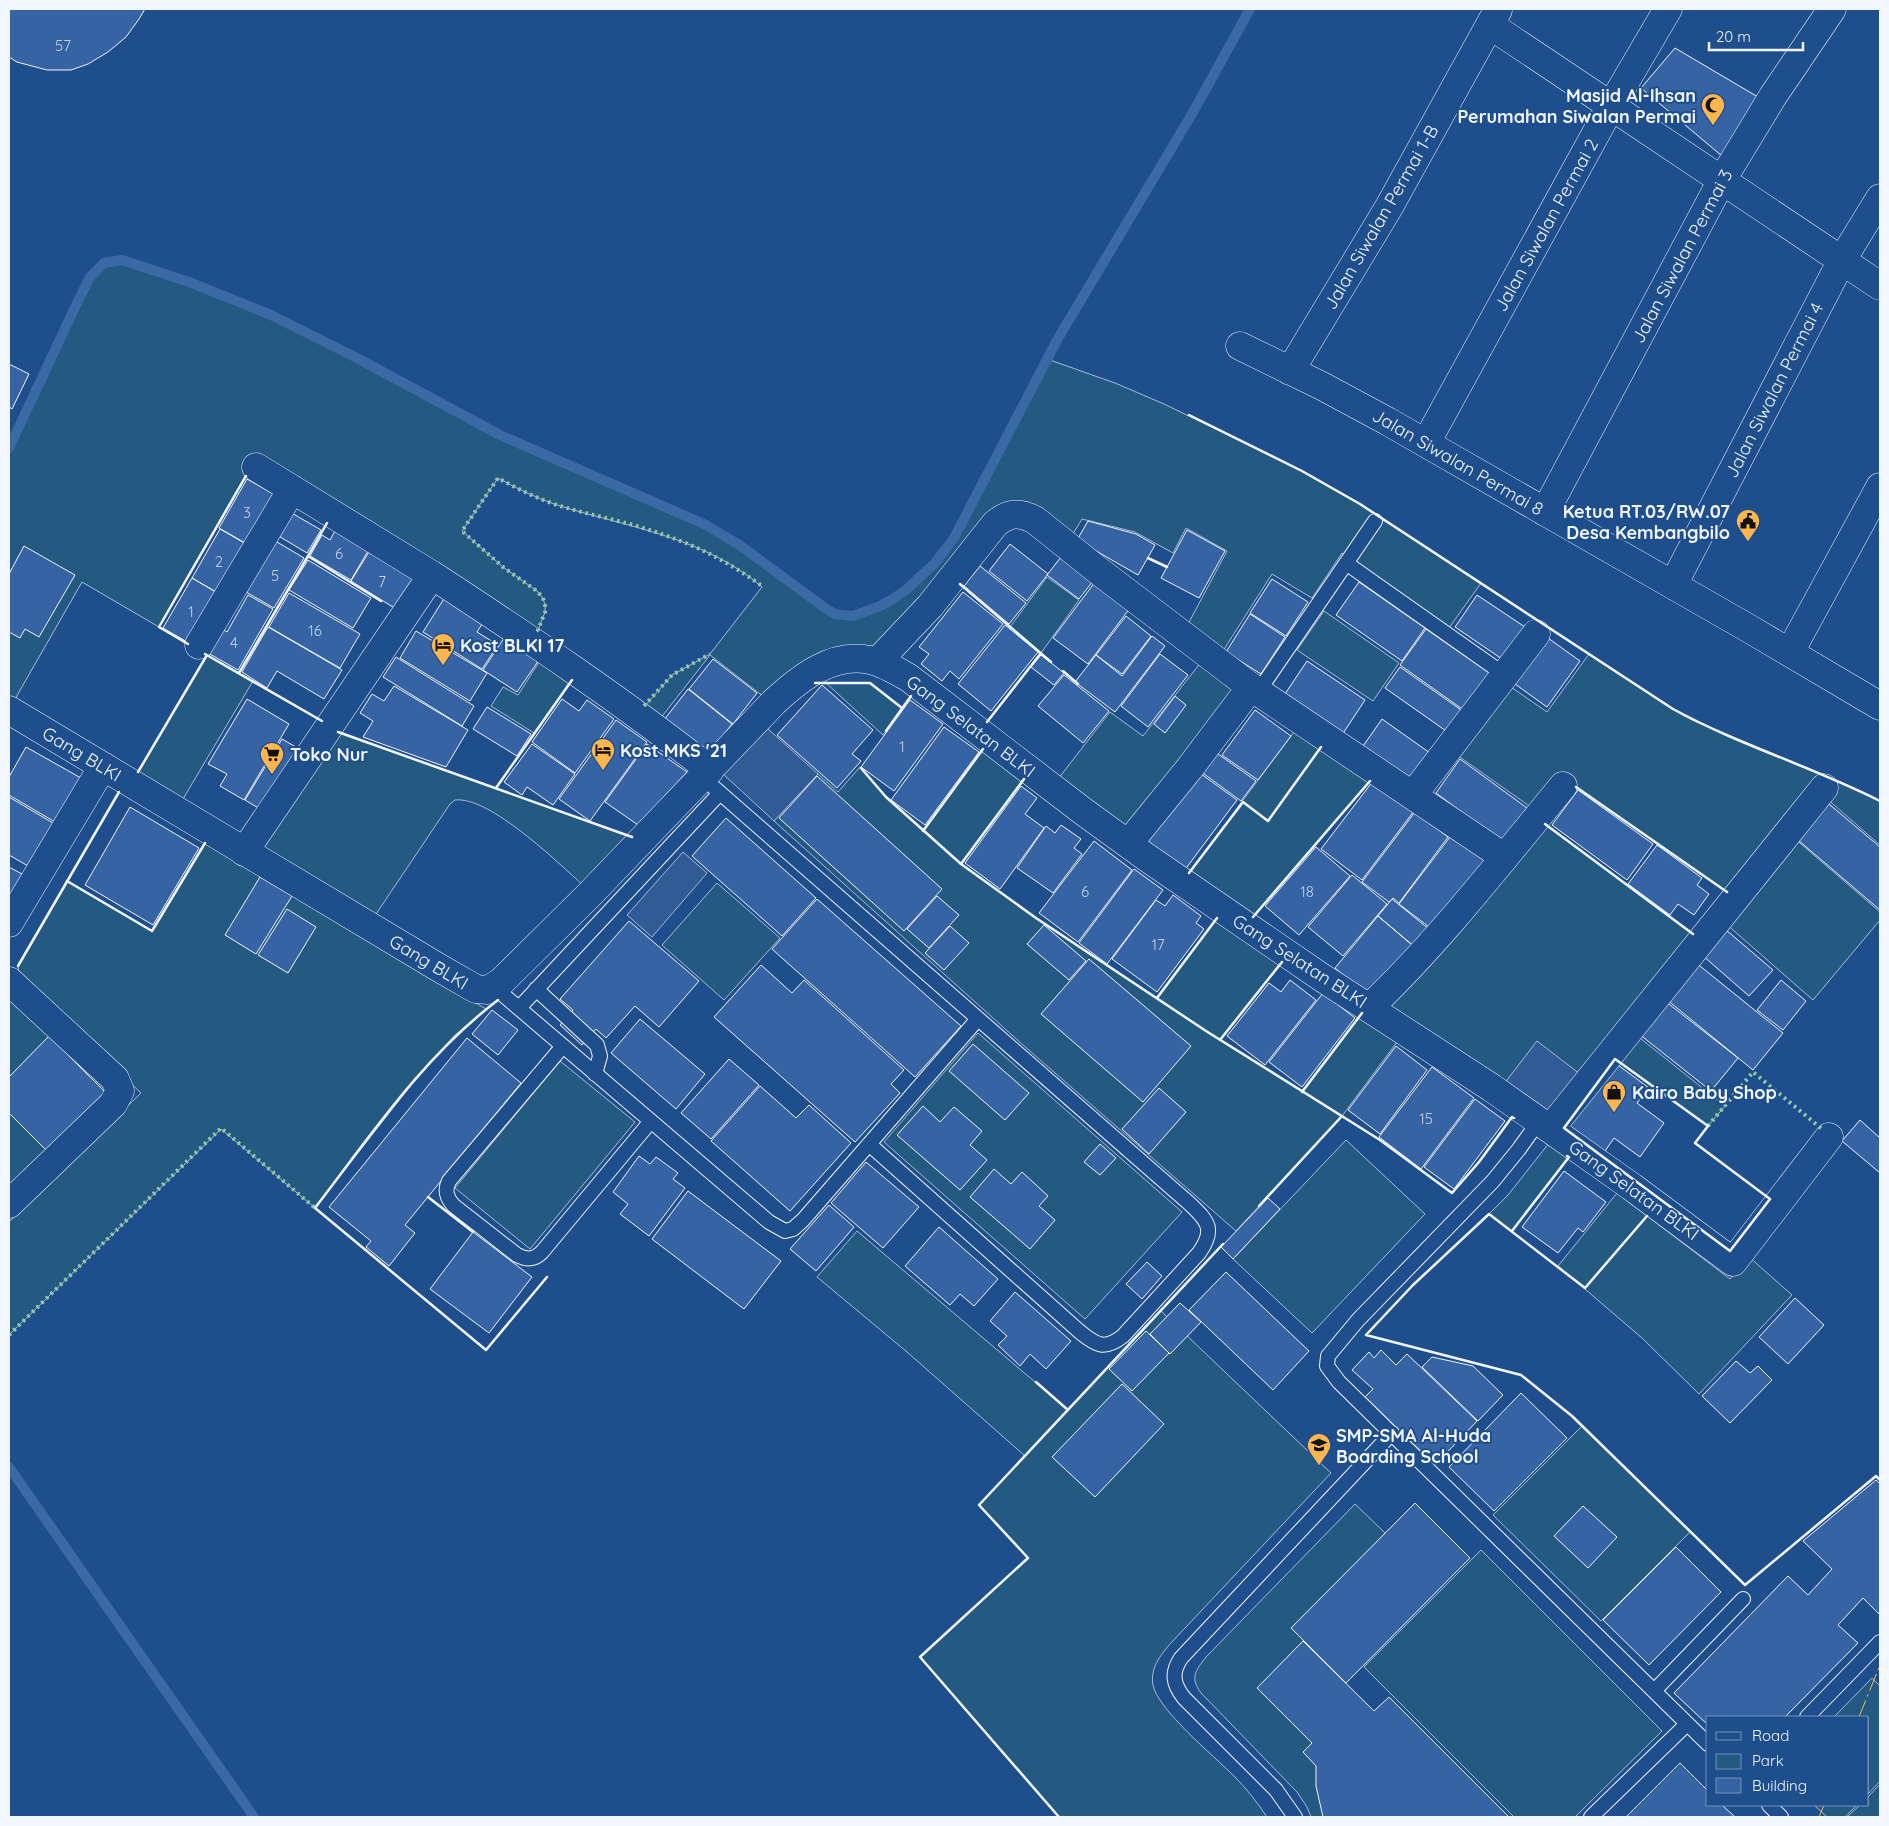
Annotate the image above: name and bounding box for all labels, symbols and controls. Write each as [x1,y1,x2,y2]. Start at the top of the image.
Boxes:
scale bar [1709,20,1803,52]
text: 20 m [1716,27,1751,46]
house number: 57 [55,36,71,55]
place label: Masjid Al-Ihsan Perumahan Siwalan Permai [1457,84,1696,128]
mosque icon: Masjid Al-Ihsan Perumahan Siwalan Permai [1700,92,1726,126]
street label: Jalan Siwalan Permai 1-B [1319,121,1443,313]
street label: Jalan Siwalan Permai 2 [1489,135,1603,315]
street label: Jalan Siwalan Permai 3 [1626,165,1738,347]
street label: Jalan Siwalan Permai 4 [1720,299,1828,481]
street label: Jalan Siwalan Permai 8 [1368,404,1548,520]
place label: Ketua RT.03/RW.07 Desa Kembangbilo [1563,500,1730,544]
house number: 3 [243,503,251,522]
public building icon: Ketua RT.03/RW.07 Desa Kembangbilo [1735,508,1761,542]
house number: 6 [335,544,343,563]
house number: 2 [215,552,223,571]
house number: 5 [271,566,279,585]
house number: 7 [378,572,386,591]
house number: 1 [188,602,194,621]
house number: 16 [308,621,322,640]
hotel icon: Kost BLKI 17 [430,632,456,666]
house number: 4 [230,633,238,652]
place label: Kost BLKI 17 [460,634,564,657]
street label: Gang Selatan BLKI [902,670,1040,782]
street label: Gang BLKI [38,721,126,787]
hotel icon: Kost MKS '21 [590,737,616,771]
house number: 1 [899,737,905,756]
place label: Kost MKS '21 [620,739,727,762]
supermarket icon: Toko Nur [259,741,285,775]
place label: Toko Nur [290,743,368,766]
house number: 6 [1081,882,1089,901]
house number: 18 [1300,882,1314,901]
street label: Gang Selatan BLKI [1228,909,1372,1013]
street label: Gang BLKI [385,929,473,995]
house number: 17 [1151,935,1165,954]
shop icon: Kairo Baby Shop [1601,1079,1627,1113]
place label: Kairo Baby Shop [1632,1081,1777,1104]
house number: 15 [1419,1109,1433,1128]
street label: Gang Selatan BLKI [1564,1135,1704,1245]
place label: SMP-SMA Al-Huda Boarding School [1336,1424,1491,1468]
school or university icon: SMP-SMA Al-Huda Boarding School [1306,1432,1332,1466]
legend [1706,1716,1869,1806]
text: Road [1752,1726,1789,1745]
text: Park [1752,1751,1784,1770]
text: Building [1752,1776,1807,1795]

